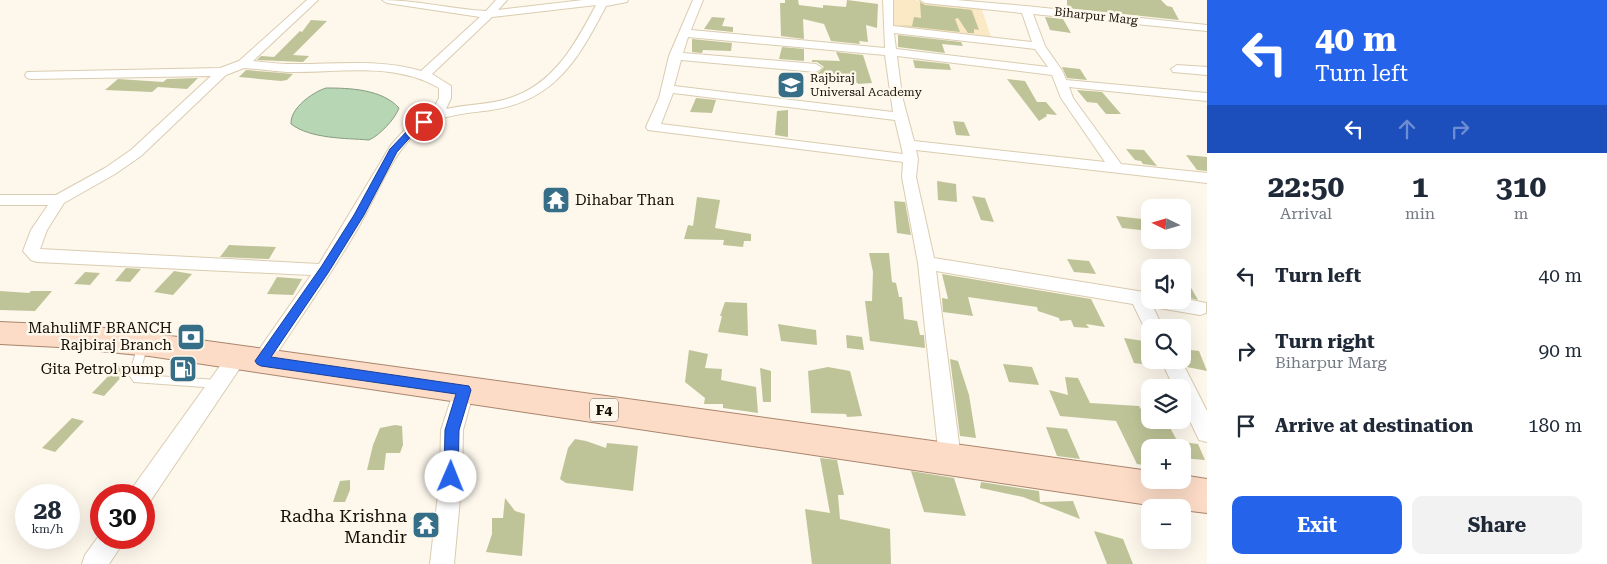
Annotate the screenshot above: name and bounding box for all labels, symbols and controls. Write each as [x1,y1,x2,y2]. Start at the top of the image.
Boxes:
street label: Biharpur Marg [1054,5,1139,27]
text: 40 m [1315,19,1397,60]
icon: left [1232,20,1297,85]
text: Turn left [1315,61,1408,86]
school or university icon: Rajbiraj Universal Academy [776,70,806,100]
place label: Rajbiraj Universal Academy [810,71,923,99]
pin [403,101,445,143]
icon: arrive [410,108,438,136]
icon: left [1340,115,1368,143]
icon: ahead [1393,115,1421,143]
icon: right [1446,115,1474,143]
text: 22:50 [1268,169,1344,204]
text: 1 [1412,169,1428,204]
text: 310 [1496,169,1546,204]
temple icon: Dihabar Than [541,185,571,215]
place label: Dihabar Than [575,191,675,209]
north arrow [1141,199,1191,249]
map controls [1141,199,1191,549]
text: Arrival [1280,204,1332,223]
text: min [1405,204,1435,223]
text: m [1514,204,1528,223]
button: sound [1141,259,1191,309]
icon: left [1232,262,1260,290]
text: Turn left [1275,264,1361,287]
text: 40 m [1539,264,1582,287]
place label: MahuliMF BRANCH Rajbiraj Branch [28,319,172,354]
button: search [1141,319,1191,369]
bank icon: MahuliMF BRANCH Rajbiraj Branch [176,322,206,352]
text: Turn right [1275,330,1375,353]
icon: right [1232,337,1260,365]
text: 90 m [1539,339,1582,362]
text: Biharpur Marg [1275,353,1387,372]
fuel station icon: Gita Petrol pump [168,354,198,384]
place label: Gita Petrol pump [41,360,164,378]
button: layers [1141,379,1191,429]
road number: F4 [590,398,618,422]
icon: arrive [1232,412,1260,440]
text: Arrive at destination [1275,414,1473,437]
text: 180 m [1528,414,1582,437]
button: + [1141,439,1191,489]
position arrow [424,450,476,502]
speed limit sign: 30 [90,484,155,549]
text: 28 [33,496,62,525]
button: Exit [1232,496,1402,554]
button: Share [1412,496,1582,554]
button: − [1141,499,1191,549]
place label: Radha Krishna Mandir [280,505,407,547]
temple icon: Radha Krishna Mandir [411,510,441,540]
text: km/h [31,522,64,536]

